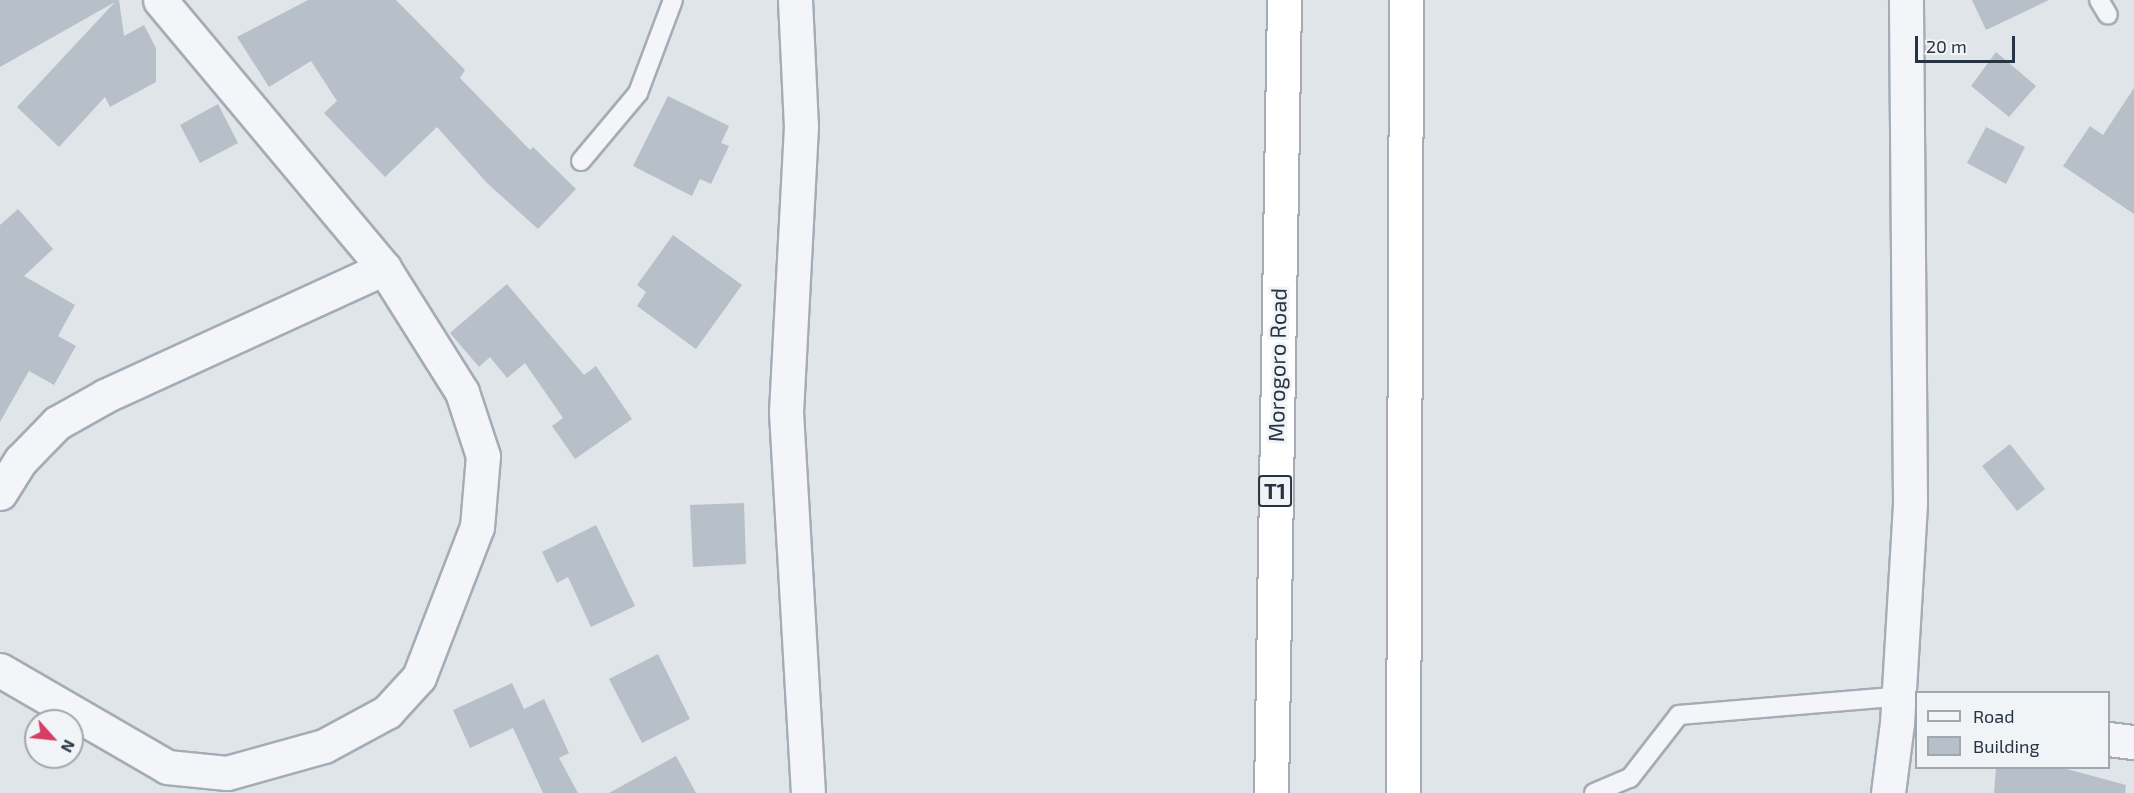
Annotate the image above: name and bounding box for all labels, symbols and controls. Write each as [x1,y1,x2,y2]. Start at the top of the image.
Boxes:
scale bar [1918,24,2018,62]
text: 20 m [1926,35,1967,57]
street label: Morogoro Road [1262,288,1292,442]
road number: T1 [1257,473,1293,509]
legend [1915,691,2110,769]
text: Road [1973,705,2014,727]
north arrow [24,709,84,769]
text: Building [1973,735,2040,757]
text: N [58,737,80,756]

